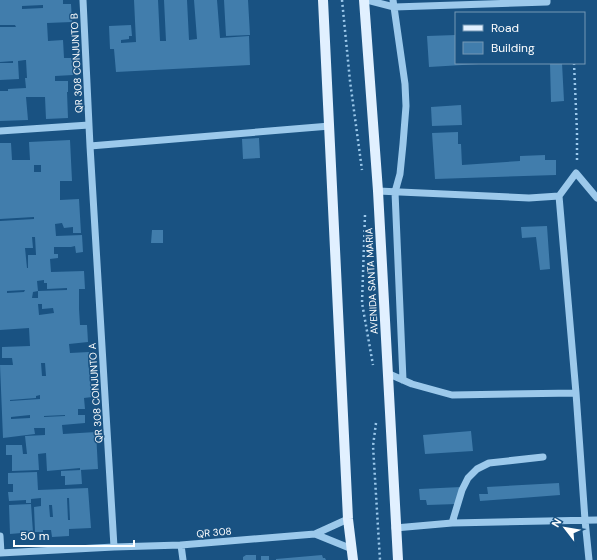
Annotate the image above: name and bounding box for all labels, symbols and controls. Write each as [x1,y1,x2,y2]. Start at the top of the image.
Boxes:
legend [455,12,585,64]
street label: QR 308 CONJUNTO B [67,13,86,113]
text: Road [491,20,519,36]
text: Building [491,40,535,56]
street label: AVENIDA SANTA MARIA [362,227,381,334]
street label: QR 308 CONJUNTO A [85,342,105,444]
north arrow [545,508,585,548]
text: N [548,516,564,530]
scale bar [14,522,134,548]
street label: QR 308 [196,524,232,541]
text: 50 m [20,528,49,544]

